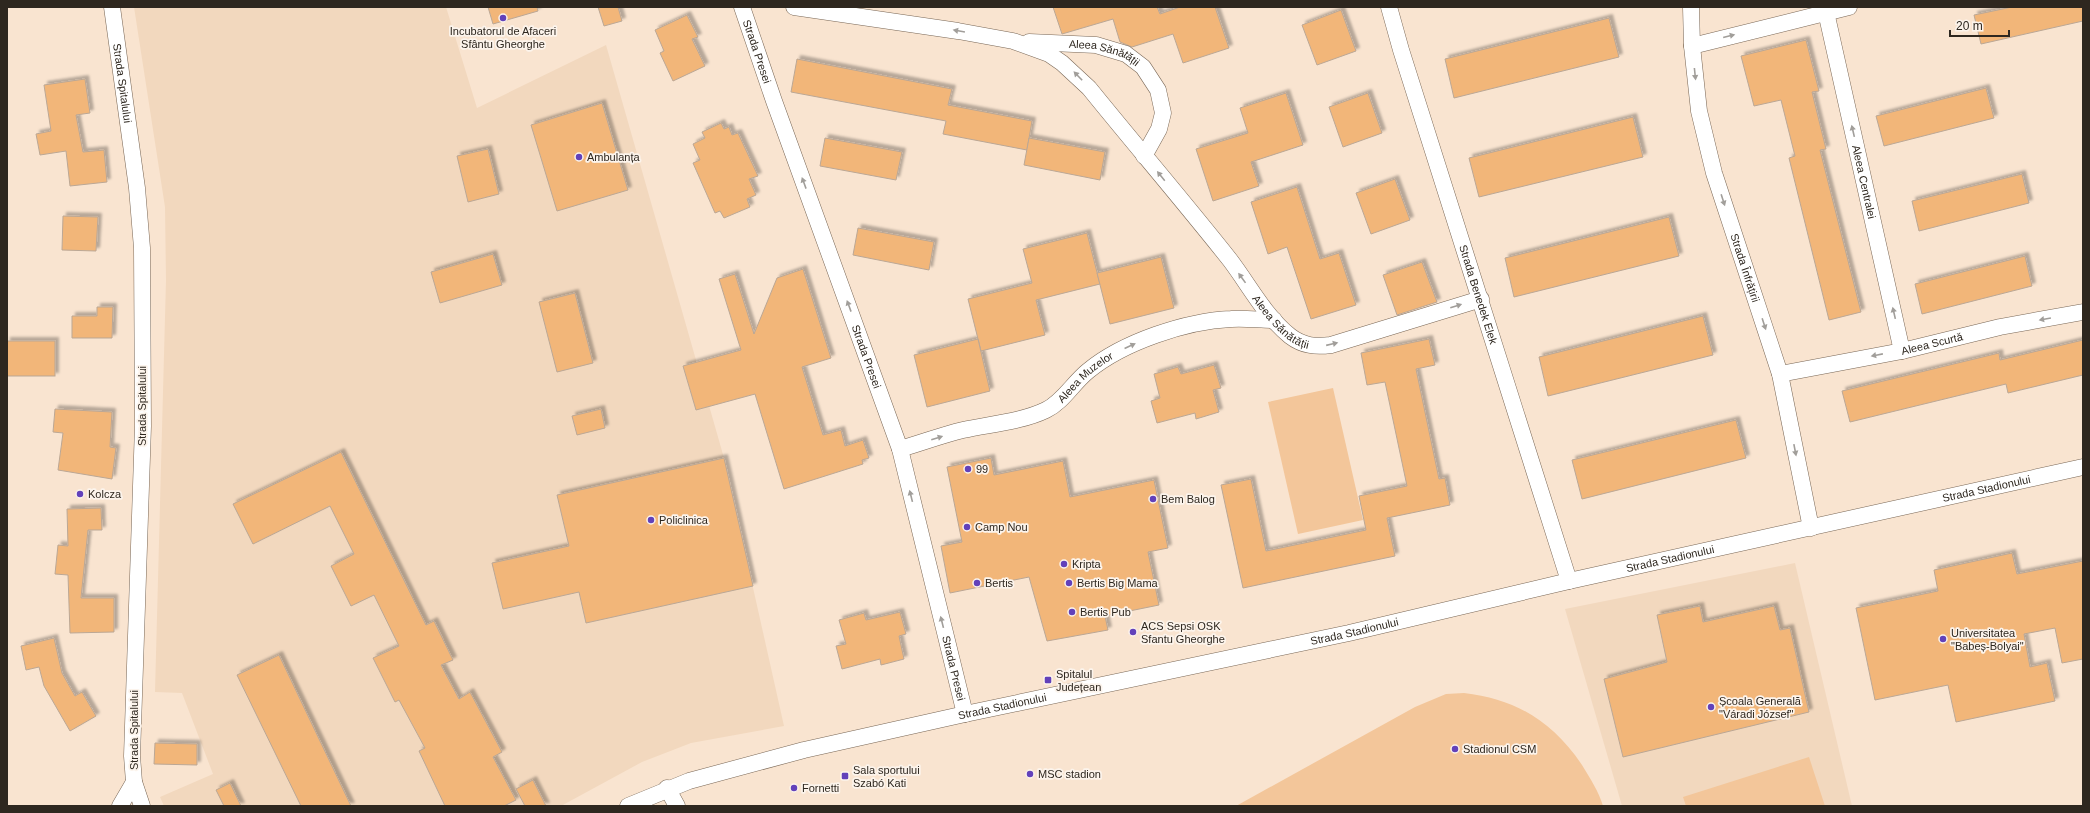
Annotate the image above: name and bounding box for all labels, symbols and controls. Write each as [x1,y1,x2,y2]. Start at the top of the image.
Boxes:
scale bar [1950,12,2009,38]
marker: Incubatorul de Afaceri Sfântu Gheorghe [498,13,508,23]
street label: Strada Presei [741,18,774,85]
text: 20 m [1956,19,1983,33]
place label: Incubatorul de Afaceri Sfântu Gheorghe [450,25,556,50]
one-way arrow [953,28,965,34]
one-way arrow [1723,33,1736,39]
street label: Aleea Sănătății [1069,38,1142,68]
street label: Strada Spitalului [111,43,134,124]
one-way arrow [1691,68,1698,80]
one-way arrow [1073,71,1083,81]
one-way arrow [1849,125,1855,137]
street label: Aleea Centralei [1850,144,1878,220]
place label: Ambulanța [587,151,640,163]
marker: Ambulanța [574,152,584,162]
one-way arrow [1156,171,1165,182]
one-way arrow [801,177,807,189]
one-way arrow [1720,195,1726,207]
street label: Strada Înfrățirii [1728,232,1762,304]
street label: Strada Benedek Elek [1457,243,1500,346]
one-way arrow [1238,272,1246,283]
street label: Aleea Sănătății [1250,293,1310,351]
one-way arrow [846,299,852,311]
one-way arrow [1450,303,1462,309]
one-way arrow [1890,306,1896,319]
one-way arrow [2038,316,2051,322]
one-way arrow [1761,318,1767,330]
street label: Strada Presei [849,323,883,390]
street label: Aleea Scurtă [1900,330,1965,357]
one-way arrow [1326,341,1338,347]
one-way arrow [1125,343,1136,349]
street label: Aleea Muzelor [1055,349,1115,405]
one-way arrow [1871,353,1883,359]
street label: Strada Spitalului [136,366,148,446]
one-way arrow [931,435,943,441]
one-way arrow [1793,443,1799,456]
place label: 99 [976,463,988,475]
marker: 99 [963,464,973,474]
street label: Strada Stadionului [1941,473,2032,504]
place label: Kolcza [88,488,122,500]
marker: Kolcza [75,489,85,499]
one-way arrow [908,489,914,501]
place label: Bem Balog [1161,493,1215,505]
marker: Bem Balog [1148,494,1158,504]
place label: Policlinica [659,514,709,526]
marker: Policlinica [646,515,656,525]
place label: Camp Nou [975,521,1028,533]
marker: Camp Nou [962,522,972,532]
street label: Strada Stadionului [1625,543,1715,574]
place label: Kripta [1072,558,1102,570]
marker: Kripta [1059,559,1069,569]
place label: Bertis [985,577,1014,589]
place label: Bertis Big Mama [1077,577,1159,589]
marker: Bertis [972,578,982,588]
marker: Bertis Big Mama [1064,578,1074,588]
place label: Bertis Pub [1080,606,1131,618]
marker: Bertis Pub [1067,607,1077,617]
one-way arrow [939,616,945,628]
street label: Strada Stadionului [1309,616,1400,647]
place label: ACS Sepsi OSK Sfantu Gheorghe [1141,620,1225,645]
marker: ACS Sepsi OSK Sfantu Gheorghe [1128,627,1138,637]
place label: Universitatea "Babeș-Bolyai" [1951,627,2024,652]
street label: Strada Presei [940,634,968,702]
marker: Universitatea "Babeș-Bolyai" [1938,634,1948,644]
place label: Spitalul Județean [1056,668,1101,693]
marker: Spitalul Județean [1043,675,1053,685]
street label: Strada Spitalului [128,690,140,770]
street label: Strada Stadionului [957,691,1047,721]
place label: Școala Generală "Váradi József" [1719,695,1802,720]
marker: Școala Generală "Váradi József" [1706,702,1716,712]
place label: Stadionul CSM [1463,743,1536,755]
marker: Stadionul CSM [1450,744,1460,754]
place label: Sala sportului Szabó Kati [853,764,920,789]
place label: MSC stadion [1038,768,1101,780]
marker: MSC stadion [1025,769,1035,779]
marker: Sala sportului Szabó Kati [840,771,850,781]
place label: Fornetti [802,782,839,794]
marker: Fornetti [789,783,799,793]

